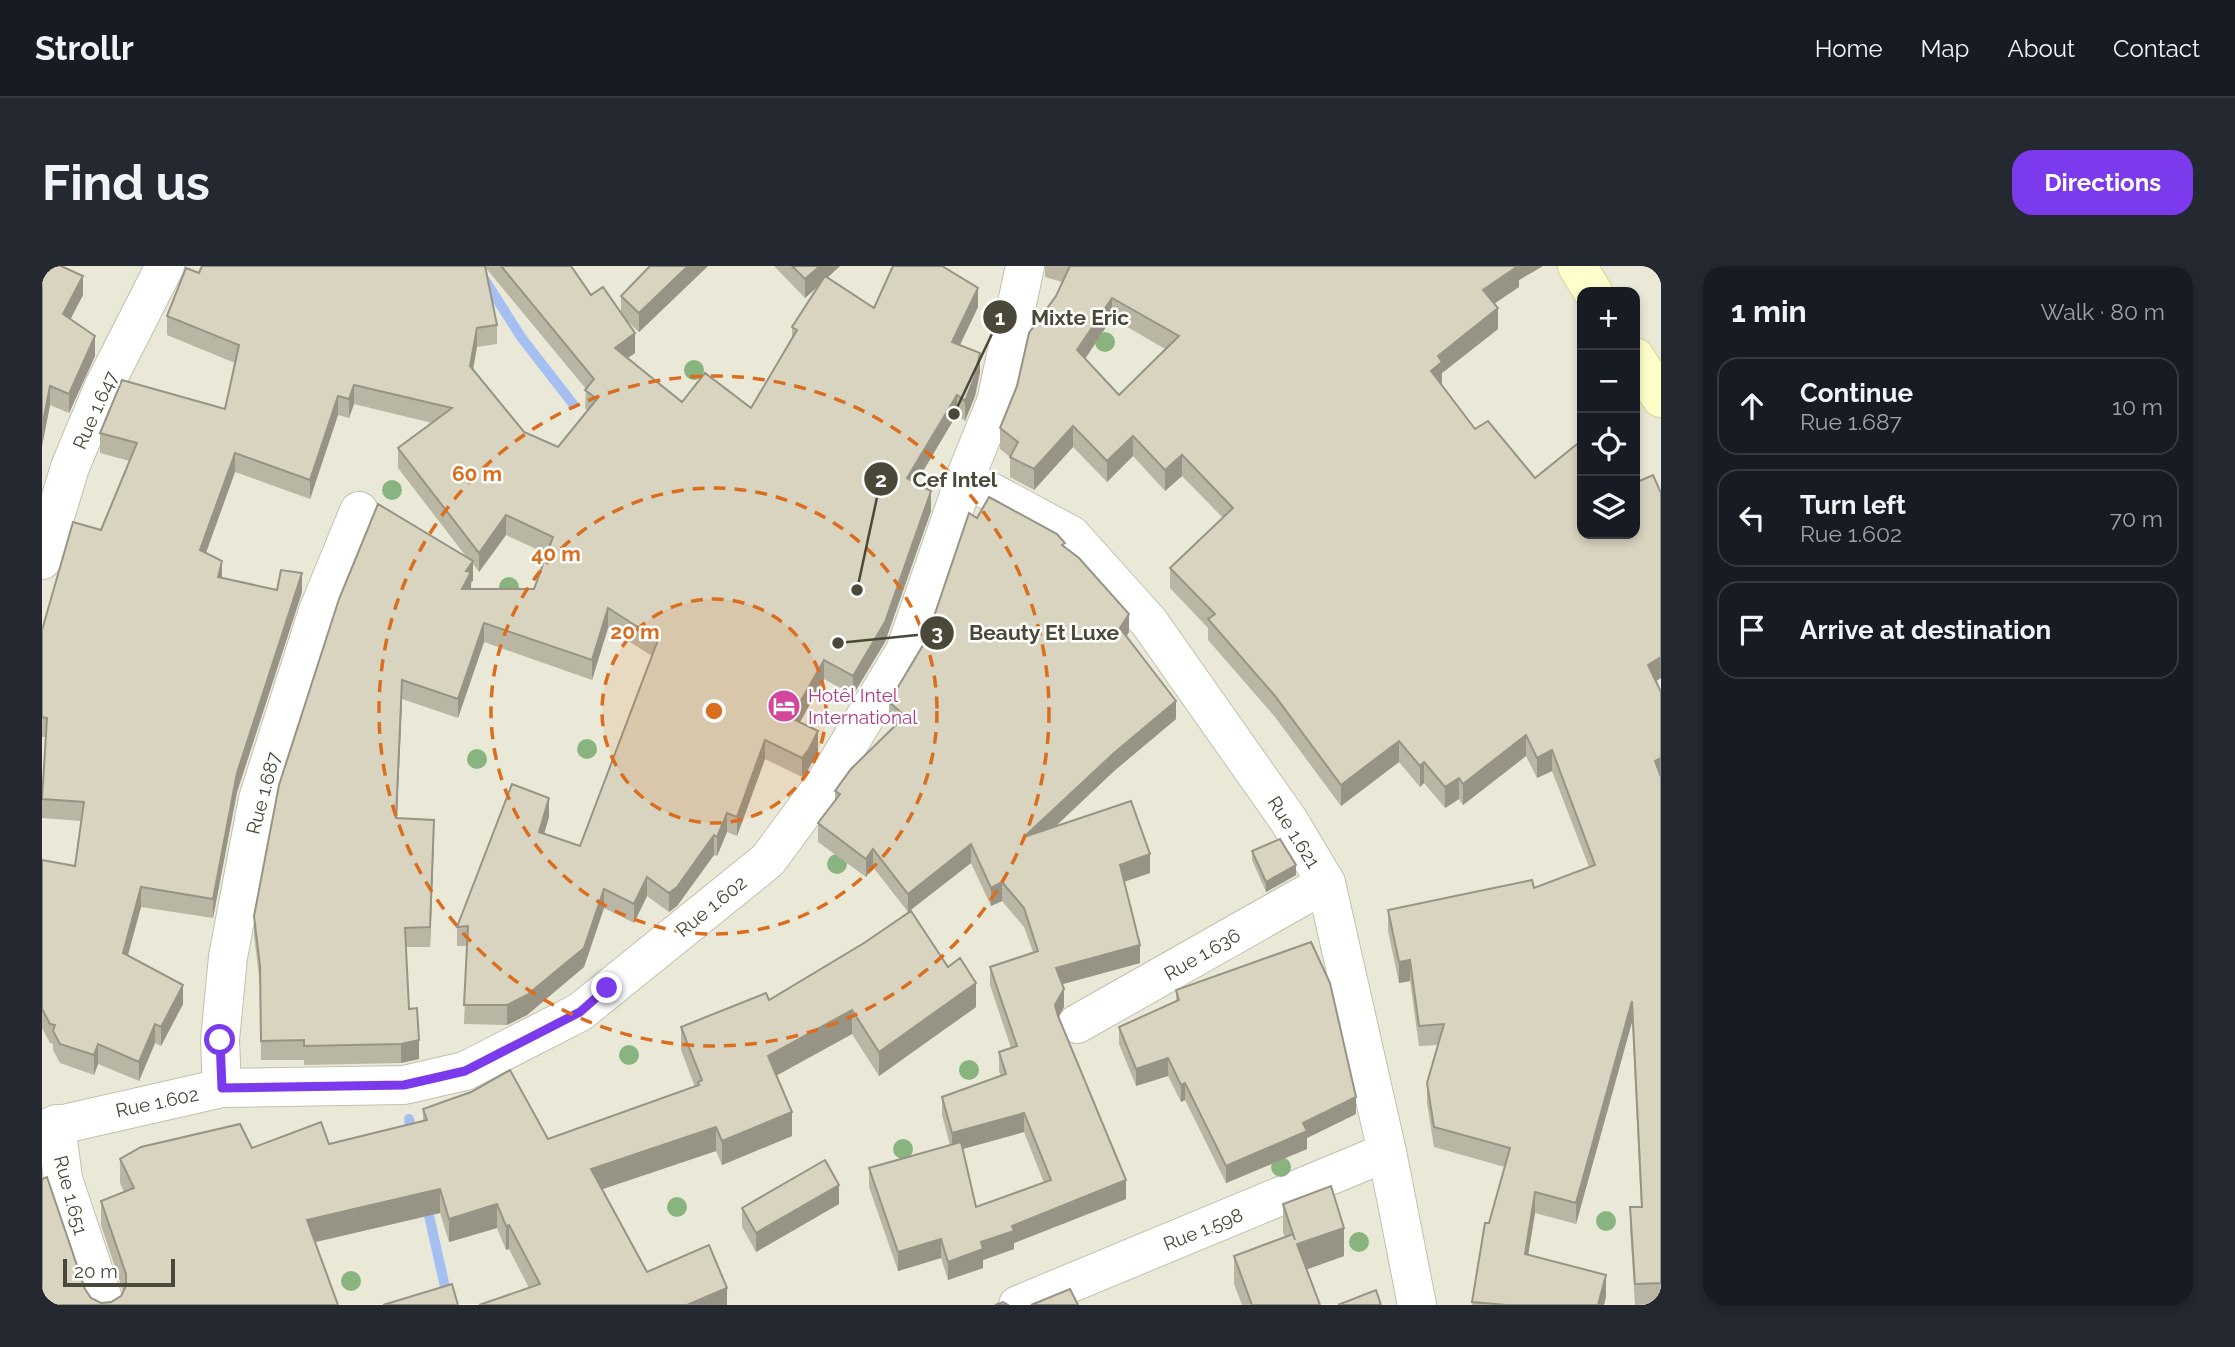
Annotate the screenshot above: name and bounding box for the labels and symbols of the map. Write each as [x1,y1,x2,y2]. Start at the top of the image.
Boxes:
callout: Mixte Eric [982,296,1143,338]
text: 1 [995,305,1005,330]
text: Mixte Eric [1031,305,1129,330]
street label: Rue 1.647 [68,368,122,452]
callout: Cef Intel [863,458,1012,500]
text: 60 m [452,461,502,486]
text: 2 [875,467,887,492]
text: Cef Intel [912,467,998,492]
text: 40 m [531,541,581,566]
callout: Beauty Et Luxe [920,612,1133,654]
text: 20 m [610,619,660,644]
text: 3 [931,620,943,645]
text: Beauty Et Luxe [969,620,1119,645]
place label: Hotêl Intel International [808,684,918,728]
hotel icon: Hotêl Intel International [765,687,803,725]
centre of rings [702,699,726,723]
street label: Rue 1.687 [241,750,285,836]
street label: Rue 1.621 [1263,792,1325,872]
street label: Rue 1.602 [671,871,751,941]
street label: Rue 1.636 [1160,923,1244,985]
route end [591,972,622,1003]
route start [204,1024,235,1055]
street label: Rue 1.602 [114,1082,200,1122]
street label: Rue 1.651 [50,1153,92,1237]
street label: Rue 1.598 [1160,1203,1246,1255]
scale bar [63,1256,175,1288]

